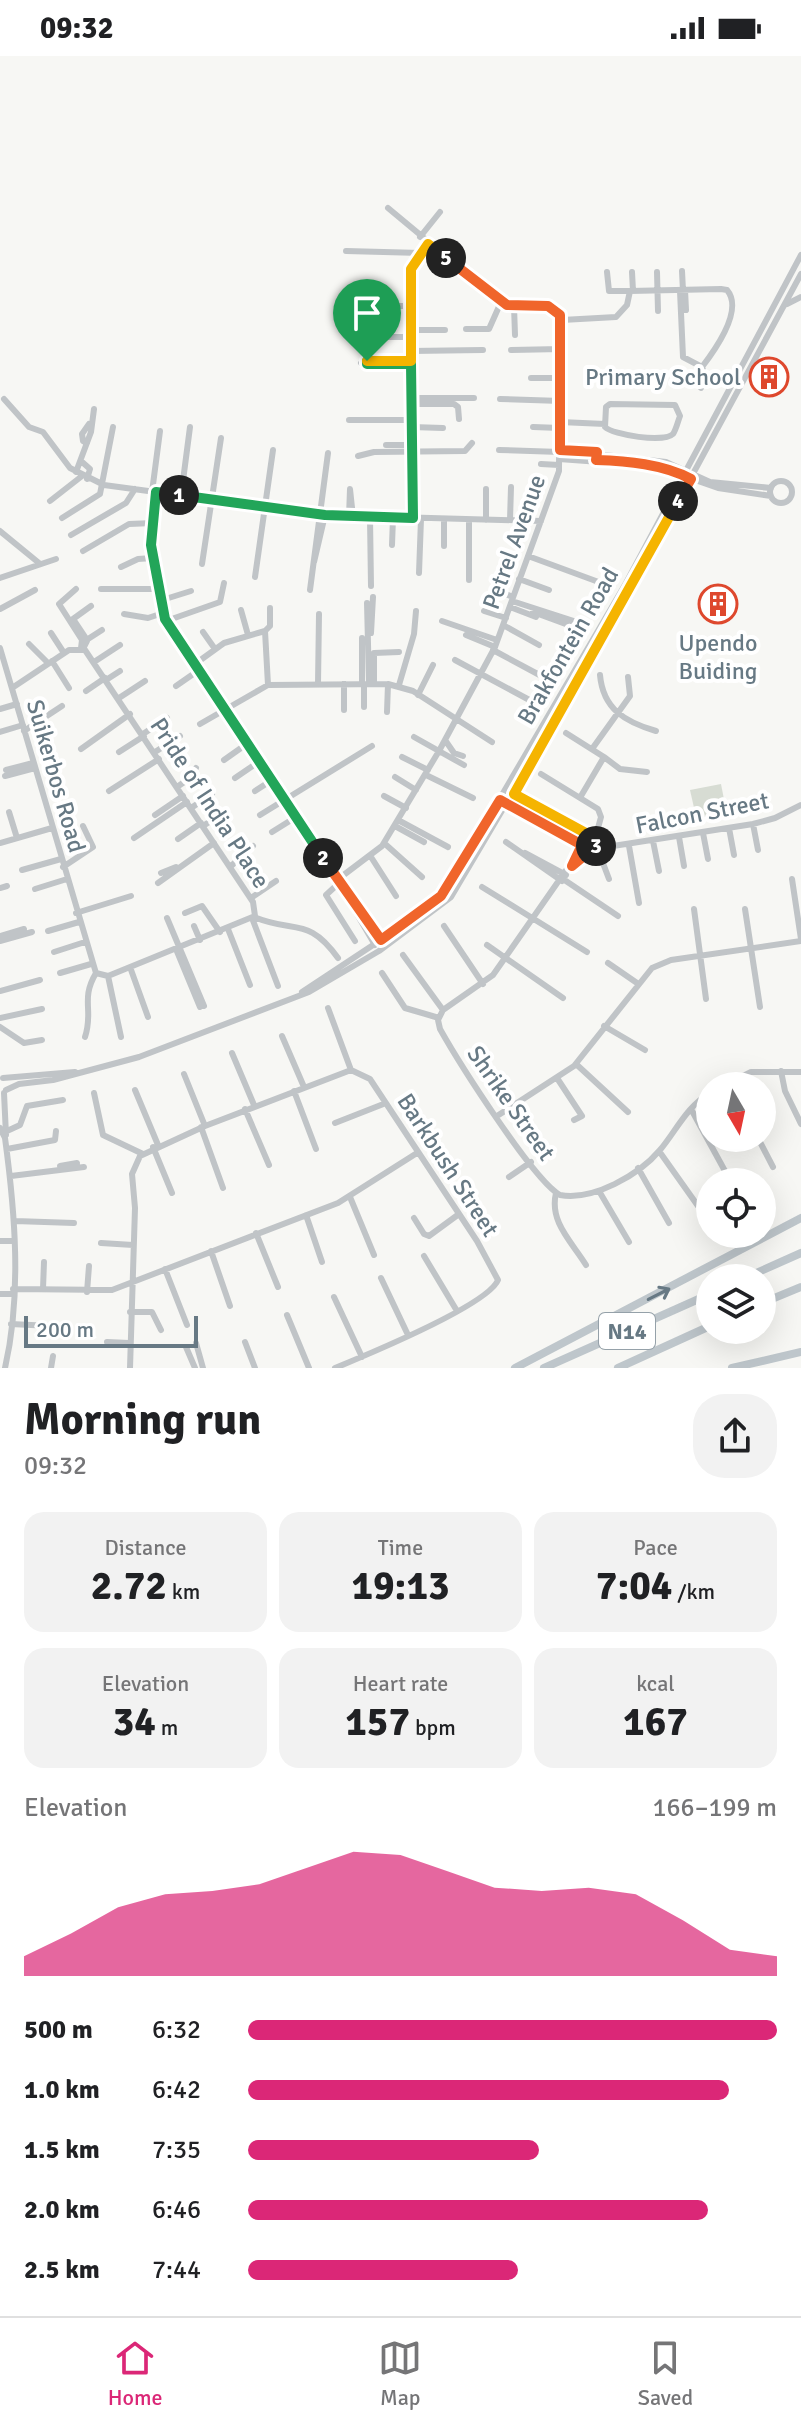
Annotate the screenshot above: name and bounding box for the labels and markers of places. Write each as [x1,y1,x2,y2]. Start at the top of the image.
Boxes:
pin: 5 [426,238,466,278]
pin [333,279,401,361]
building icon: Primary School [748,356,790,398]
place label: Primary School [585,362,741,392]
pin: 1 [159,475,199,515]
pin: 4 [658,481,698,521]
building icon: Upendo Buiding [697,583,739,625]
place label: Upendo Buiding [678,628,758,686]
pin: 3 [576,826,616,866]
pin: 2 [303,838,343,878]

